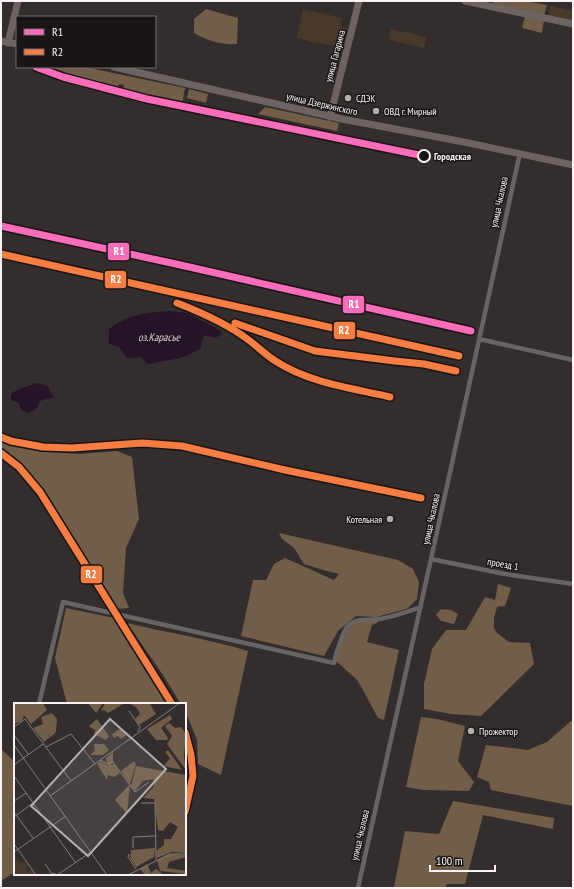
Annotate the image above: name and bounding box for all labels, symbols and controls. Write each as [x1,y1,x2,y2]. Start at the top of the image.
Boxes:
legend [16,16,156,68]
text: R1 [52,24,63,39]
street label: улица Гагарина [322,29,348,83]
text: R2 [52,44,63,59]
street label: улица Дзержинского [285,89,359,119]
place label: СДЭК [356,92,375,105]
marker: СДЭК [343,93,353,103]
place label: ОВД г. Мирный [384,105,437,118]
marker: ОВД г. Мирный [371,106,381,116]
marker: Городская [417,149,431,163]
place label: Городская [434,150,471,163]
street label: улица Чкалова [487,175,511,229]
line badge: R1 [107,242,130,261]
text: R1 [114,244,124,258]
line badge: R2 [104,270,127,289]
text: R2 [111,272,121,286]
line badge: R1 [342,295,365,314]
text: R1 [349,297,359,311]
line badge: R2 [333,321,356,340]
text: R2 [339,323,349,337]
water label: оз.Карасье [138,330,181,344]
street label: улица Чкалова [419,492,443,546]
place label: Котельная [346,513,382,526]
marker: Котельная [385,514,395,524]
street label: проезд 1 [486,555,520,573]
line badge: R2 [80,565,103,584]
text: R2 [86,567,96,581]
inset map [14,703,186,875]
place label: Прожектор [479,725,518,738]
marker: Прожектор [466,726,476,736]
street label: улица Чкалова [348,808,372,862]
scale bar [430,847,495,873]
text: 100 m [436,853,463,868]

